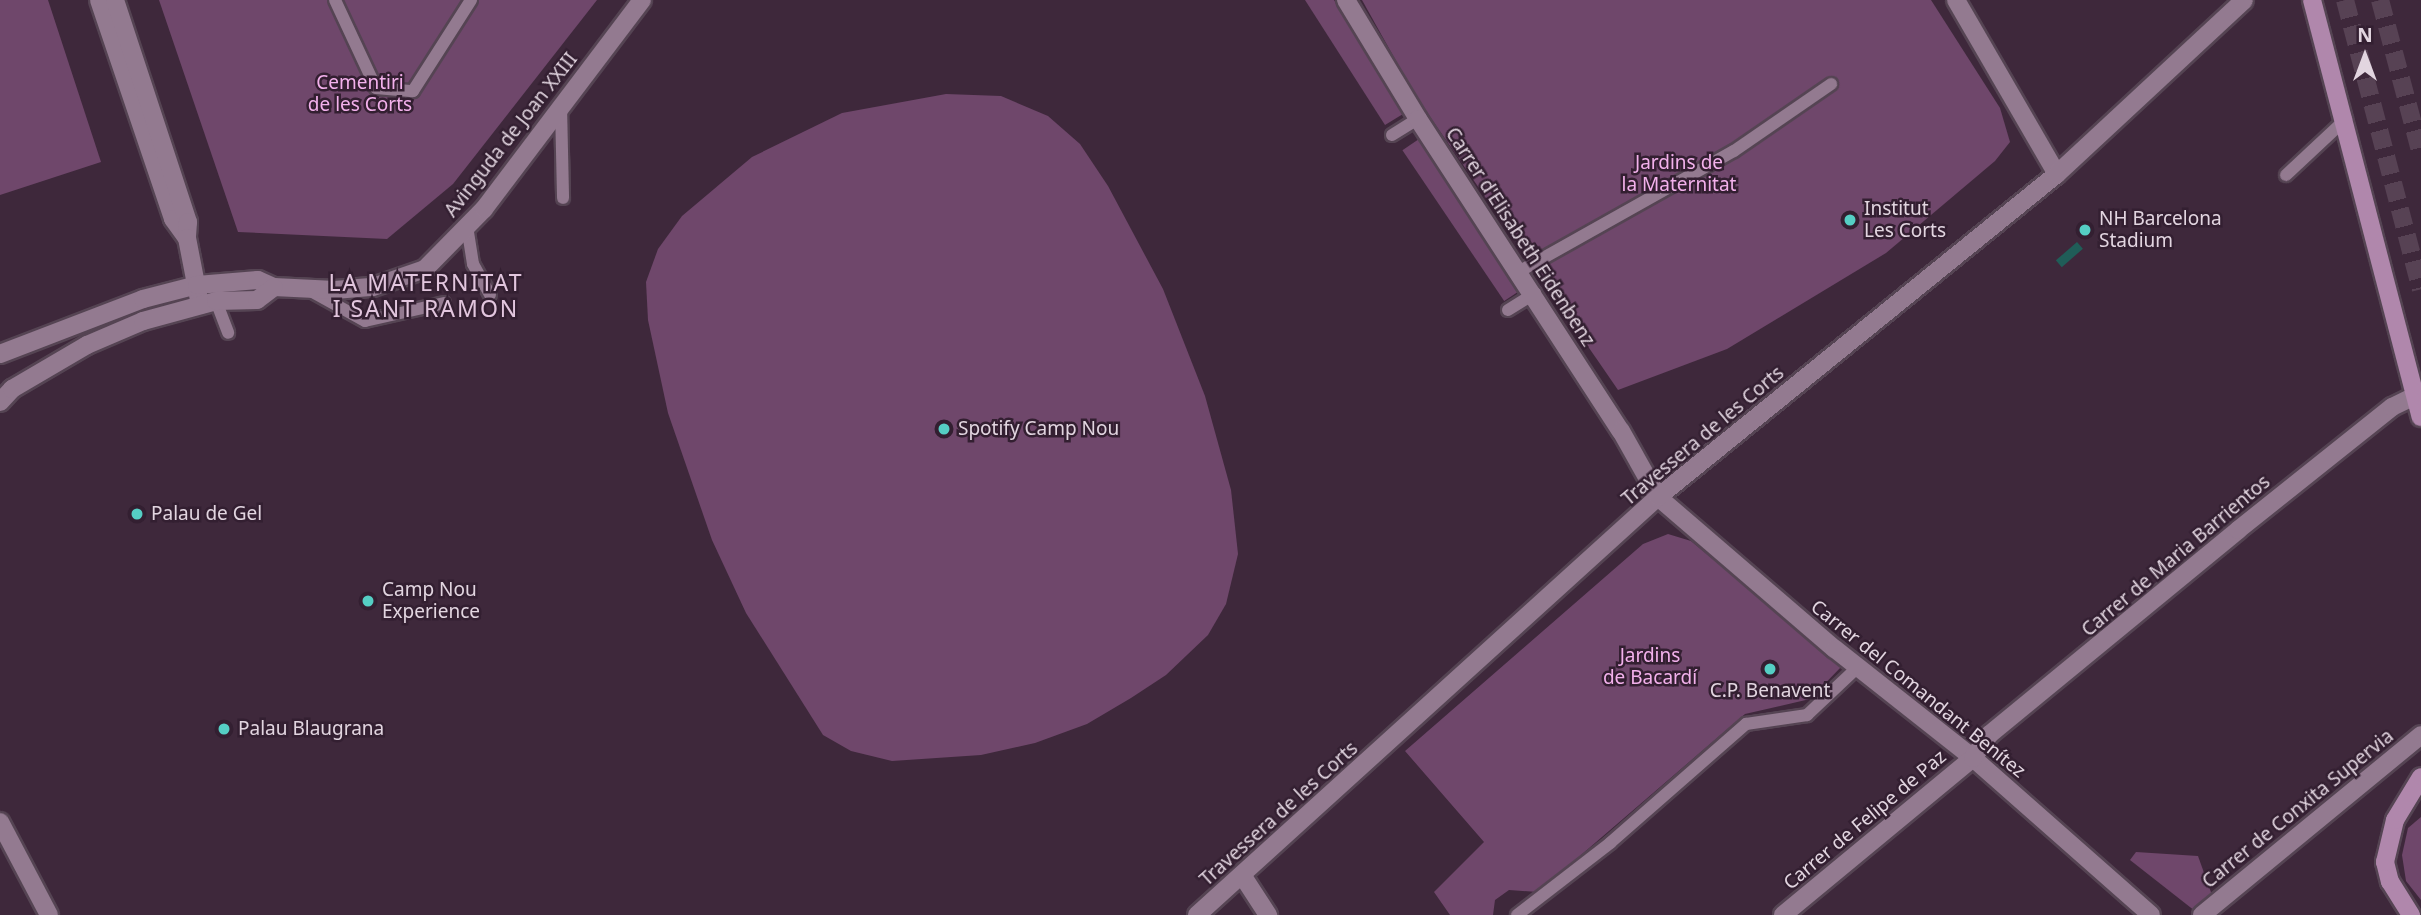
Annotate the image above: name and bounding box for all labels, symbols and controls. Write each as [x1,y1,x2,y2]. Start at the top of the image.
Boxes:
north arrow [2330,21,2400,91]
text: N [2357,22,2373,48]
street label: Avinguda de Joan XXIII [440,48,582,222]
park label: Cementiri de les Corts [308,72,412,116]
street label: Carrer d'Elisabeth Eidenbenz [1441,123,1599,351]
park label: Jardins de la Maternitat [1622,152,1736,196]
place label: Institut Les Corts [1864,198,1946,242]
place label: NH Barcelona Stadium [2099,208,2222,252]
marker: Institut Les Corts [1842,212,1858,228]
marker: NH Barcelona Stadium [2077,222,2093,238]
district label: LA MATERNITAT I SANT RAMON [330,268,522,322]
street label: Travessera de les Corts [1617,362,1789,510]
place label: Spotify Camp Nou [958,418,1119,440]
marker: Spotify Camp Nou [936,421,952,437]
street label: Carrer de Maria Barrientos [2077,471,2275,641]
place label: Palau de Gel [151,503,262,525]
marker: Palau de Gel [129,506,145,522]
place label: Camp Nou Experience [382,579,480,623]
marker: Camp Nou Experience [360,593,376,609]
street label: Carrer del Comandant Benítez [1806,595,2030,783]
park label: Jardins de Bacardí [1603,645,1697,689]
marker: C.P. Benavent [1762,661,1778,677]
place label: C.P. Benavent [1710,680,1830,702]
place label: Palau Blaugrana [238,718,384,740]
marker: Palau Blaugrana [216,721,232,737]
street label: Carrer de Conxita Supervia [2198,725,2398,893]
street label: Travessera de les Corts [1195,737,1363,891]
street label: Carrer de Felipe de Paz [1779,745,1951,895]

